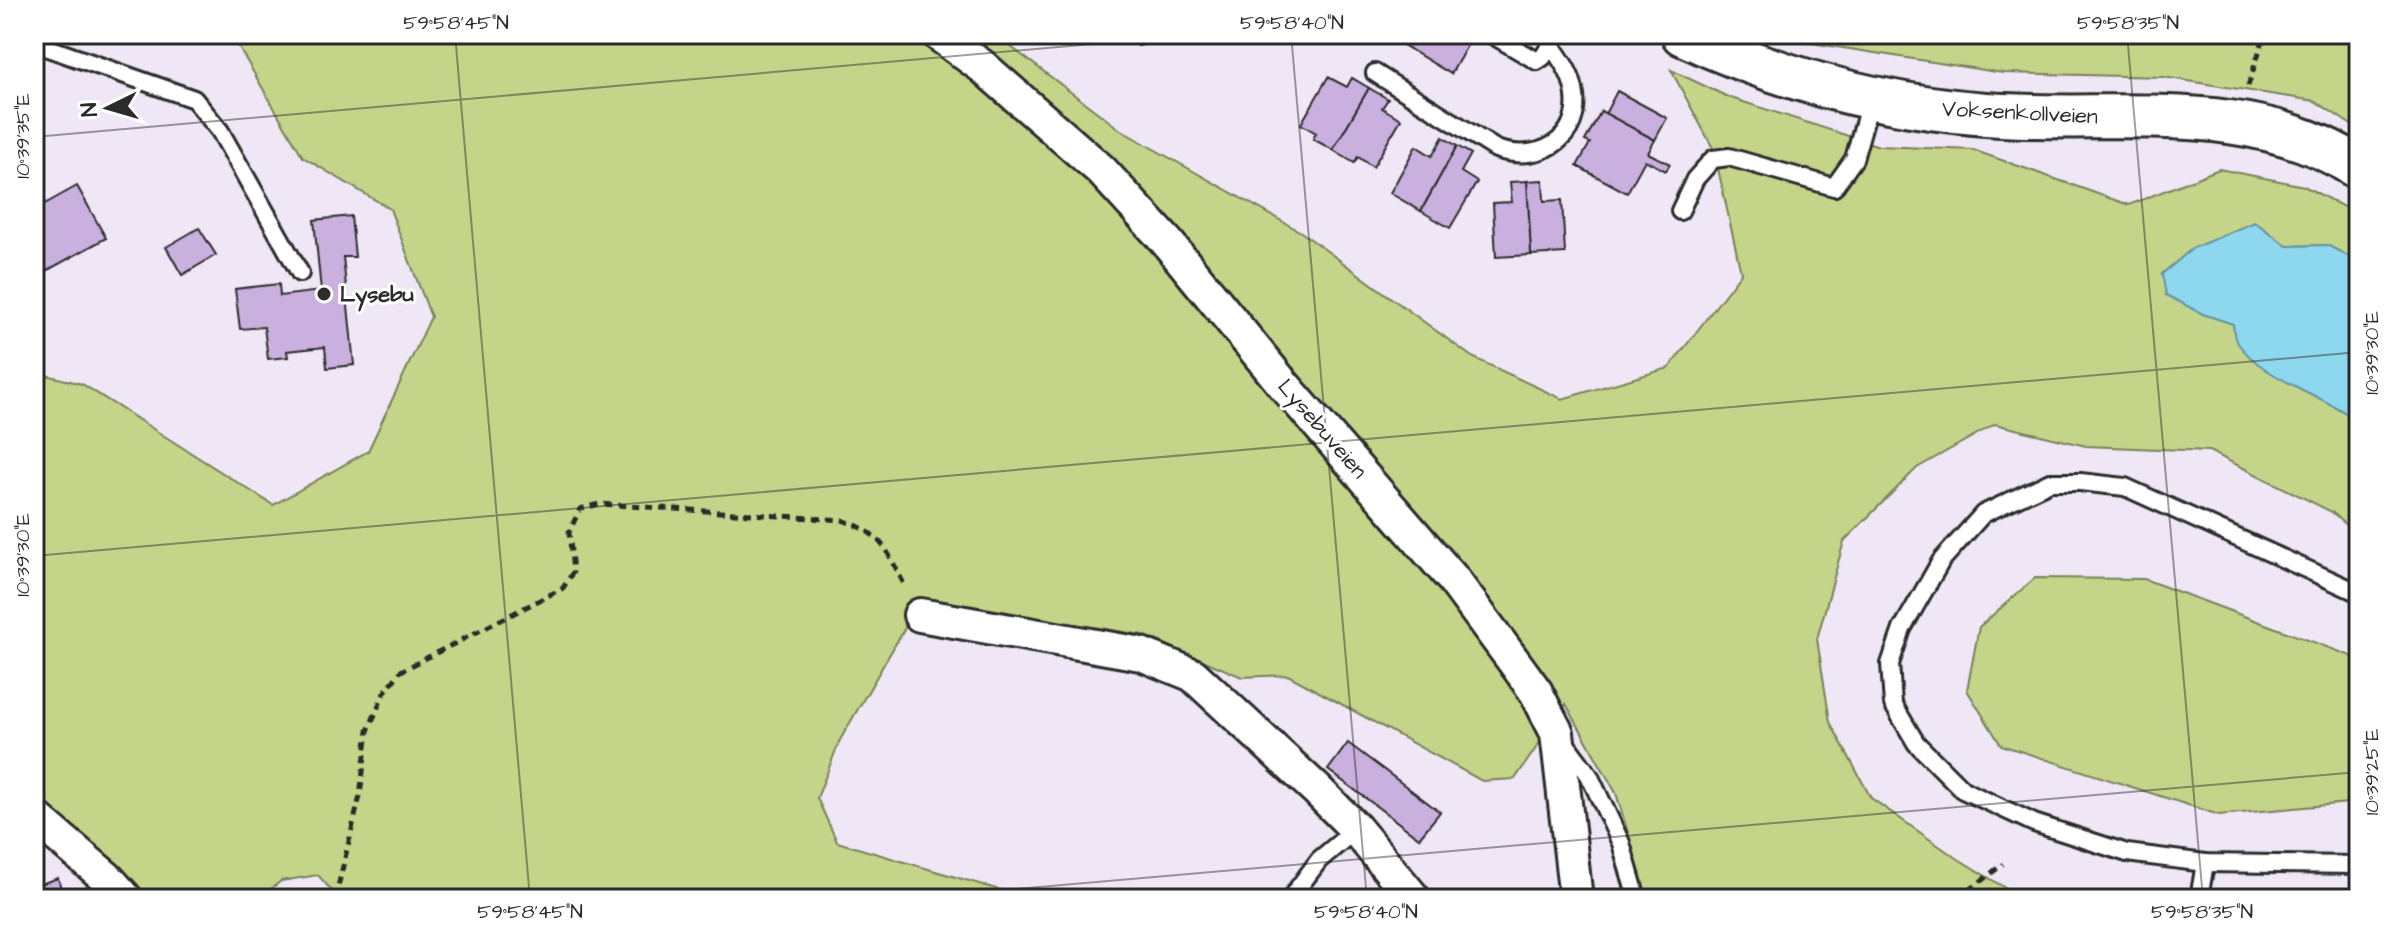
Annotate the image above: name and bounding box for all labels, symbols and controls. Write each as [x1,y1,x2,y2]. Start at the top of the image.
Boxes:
text: 59°58'45"N [403,9,509,37]
text: 59°58'40"N [1240,9,1344,37]
text: 59°58'35"N [2077,9,2179,37]
north arrow [68,68,148,148]
text: 10°39'35"E [9,93,37,179]
street label: Voksenkollveien [1941,93,2099,133]
text: N [74,101,106,118]
place label: Lysebu [340,279,414,312]
marker: Lysebu [315,285,333,303]
text: 10°39'30"E [2358,311,2386,395]
street label: Lysebuveien [1269,372,1374,486]
text: 10°39'30"E [9,513,37,597]
text: 10°39'25"E [2358,729,2386,815]
text: 59°58'45"N [477,898,583,926]
text: 59°58'40"N [1314,898,1418,926]
text: 59°58'35"N [2151,898,2253,926]

